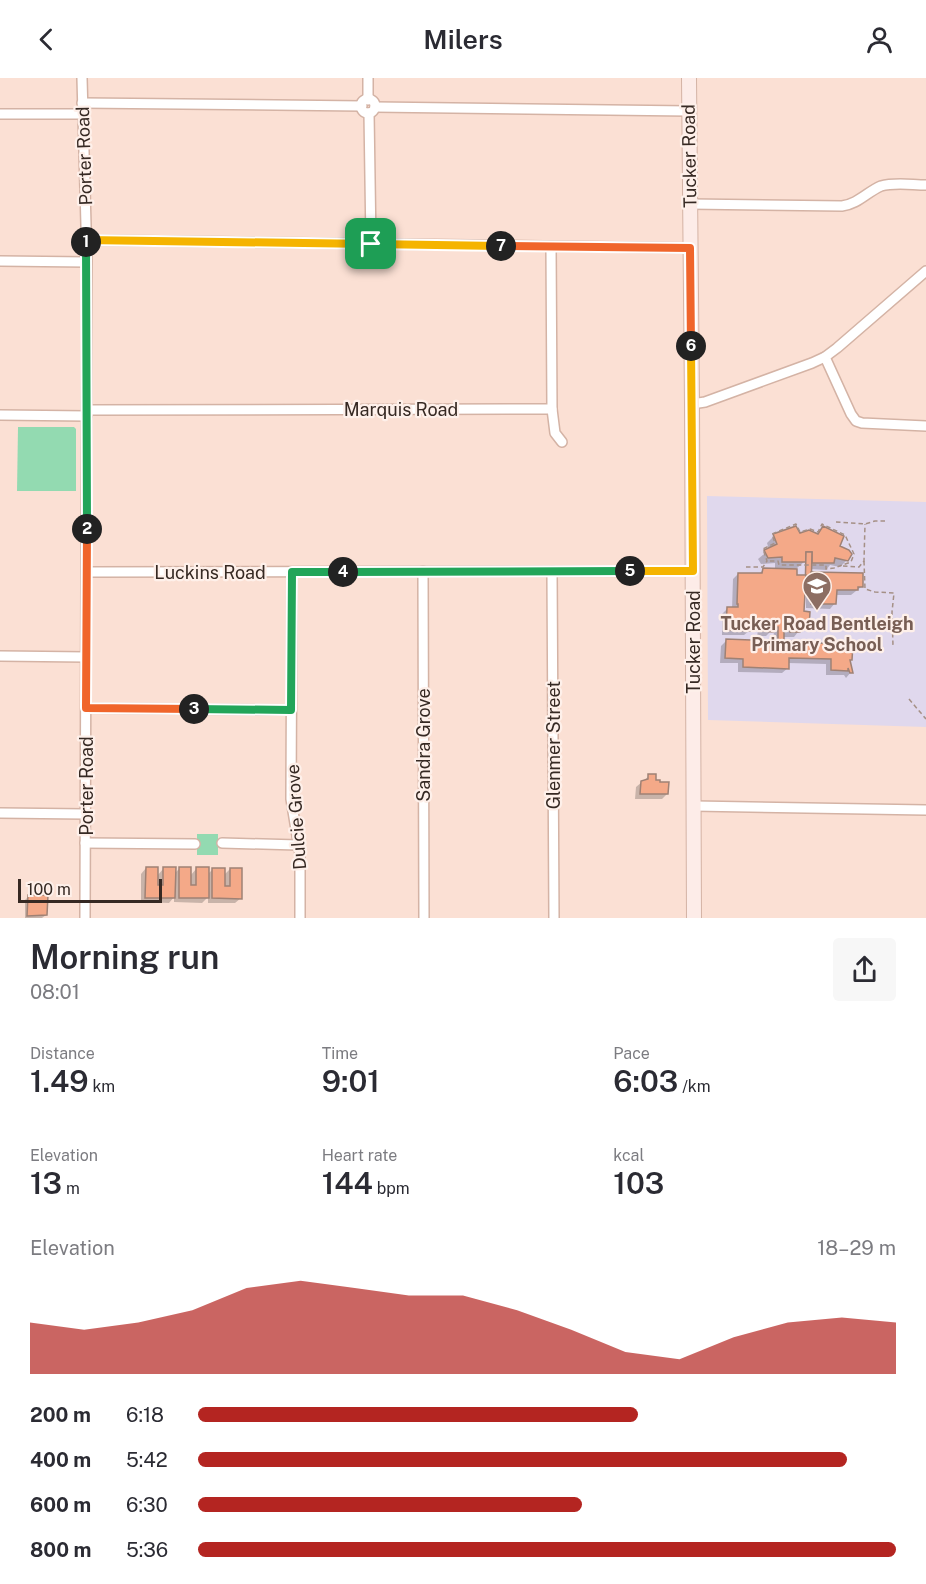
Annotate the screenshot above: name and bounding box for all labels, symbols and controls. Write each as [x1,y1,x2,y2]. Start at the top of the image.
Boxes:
icon: back [30,23,63,56]
text: Milers [423,23,503,55]
icon: person [863,23,896,56]
street label: Tucker Road [678,104,700,208]
street label: Porter Road [72,106,96,206]
pin [345,218,396,269]
pin: 1 [71,227,101,257]
icon: arrive [354,227,387,260]
pin: 7 [486,231,516,261]
text: 1 [83,232,89,251]
text: 7 [496,236,506,255]
pin: 6 [676,331,706,361]
text: 6 [686,336,696,355]
street label: Marquis Road [344,399,458,420]
pin: 2 [72,514,102,544]
text: 2 [82,519,92,538]
pin: 5 [615,556,645,586]
pin: 4 [328,557,358,587]
text: 5 [625,561,635,580]
street label: Luckins Road [154,562,266,583]
text: 4 [338,562,348,581]
school or university icon: Tucker Road Bentleigh Primary School [801,570,833,612]
street label: Tucker Road [683,590,704,694]
place label: Tucker Road Bentleigh Primary School [720,613,914,655]
street label: Glenmer Street [543,681,564,809]
street label: Sandra Grove [413,688,434,802]
pin: 3 [179,694,209,724]
text: 3 [189,699,199,718]
street label: Porter Road [76,736,97,836]
street label: Dulcie Grove [282,763,310,871]
scale bar [18,876,162,904]
text: 100 m [27,880,71,899]
text: Morning run [30,938,219,976]
button: share [833,938,896,1001]
text: 08:01 [30,980,80,1004]
text: Distance [30,1044,95,1063]
text: Time [322,1044,358,1063]
text: Pace [613,1044,650,1063]
text: 1.49 [30,1063,89,1099]
text: 9:01 [322,1063,380,1099]
text: 6:03 [613,1063,678,1099]
text: km [89,1077,115,1096]
text: /km [678,1077,711,1096]
text: Elevation [30,1146,98,1165]
text: Heart rate [322,1146,397,1165]
text: kcal [613,1146,644,1165]
text: 13 [30,1165,62,1201]
text: 144 [322,1165,373,1201]
text: 103 [613,1165,664,1201]
text: m [62,1179,80,1198]
text: bpm [373,1179,410,1198]
text: Elevation [30,1236,115,1260]
text: 18–29 m [817,1236,896,1260]
text: 200 m [30,1403,91,1427]
text: 6:18 [126,1403,164,1427]
text: 400 m [30,1448,91,1472]
text: 5:42 [126,1448,168,1472]
text: 600 m [30,1493,91,1517]
text: 6:30 [126,1493,168,1517]
text: 800 m [30,1538,92,1562]
text: 5:36 [126,1538,168,1562]

